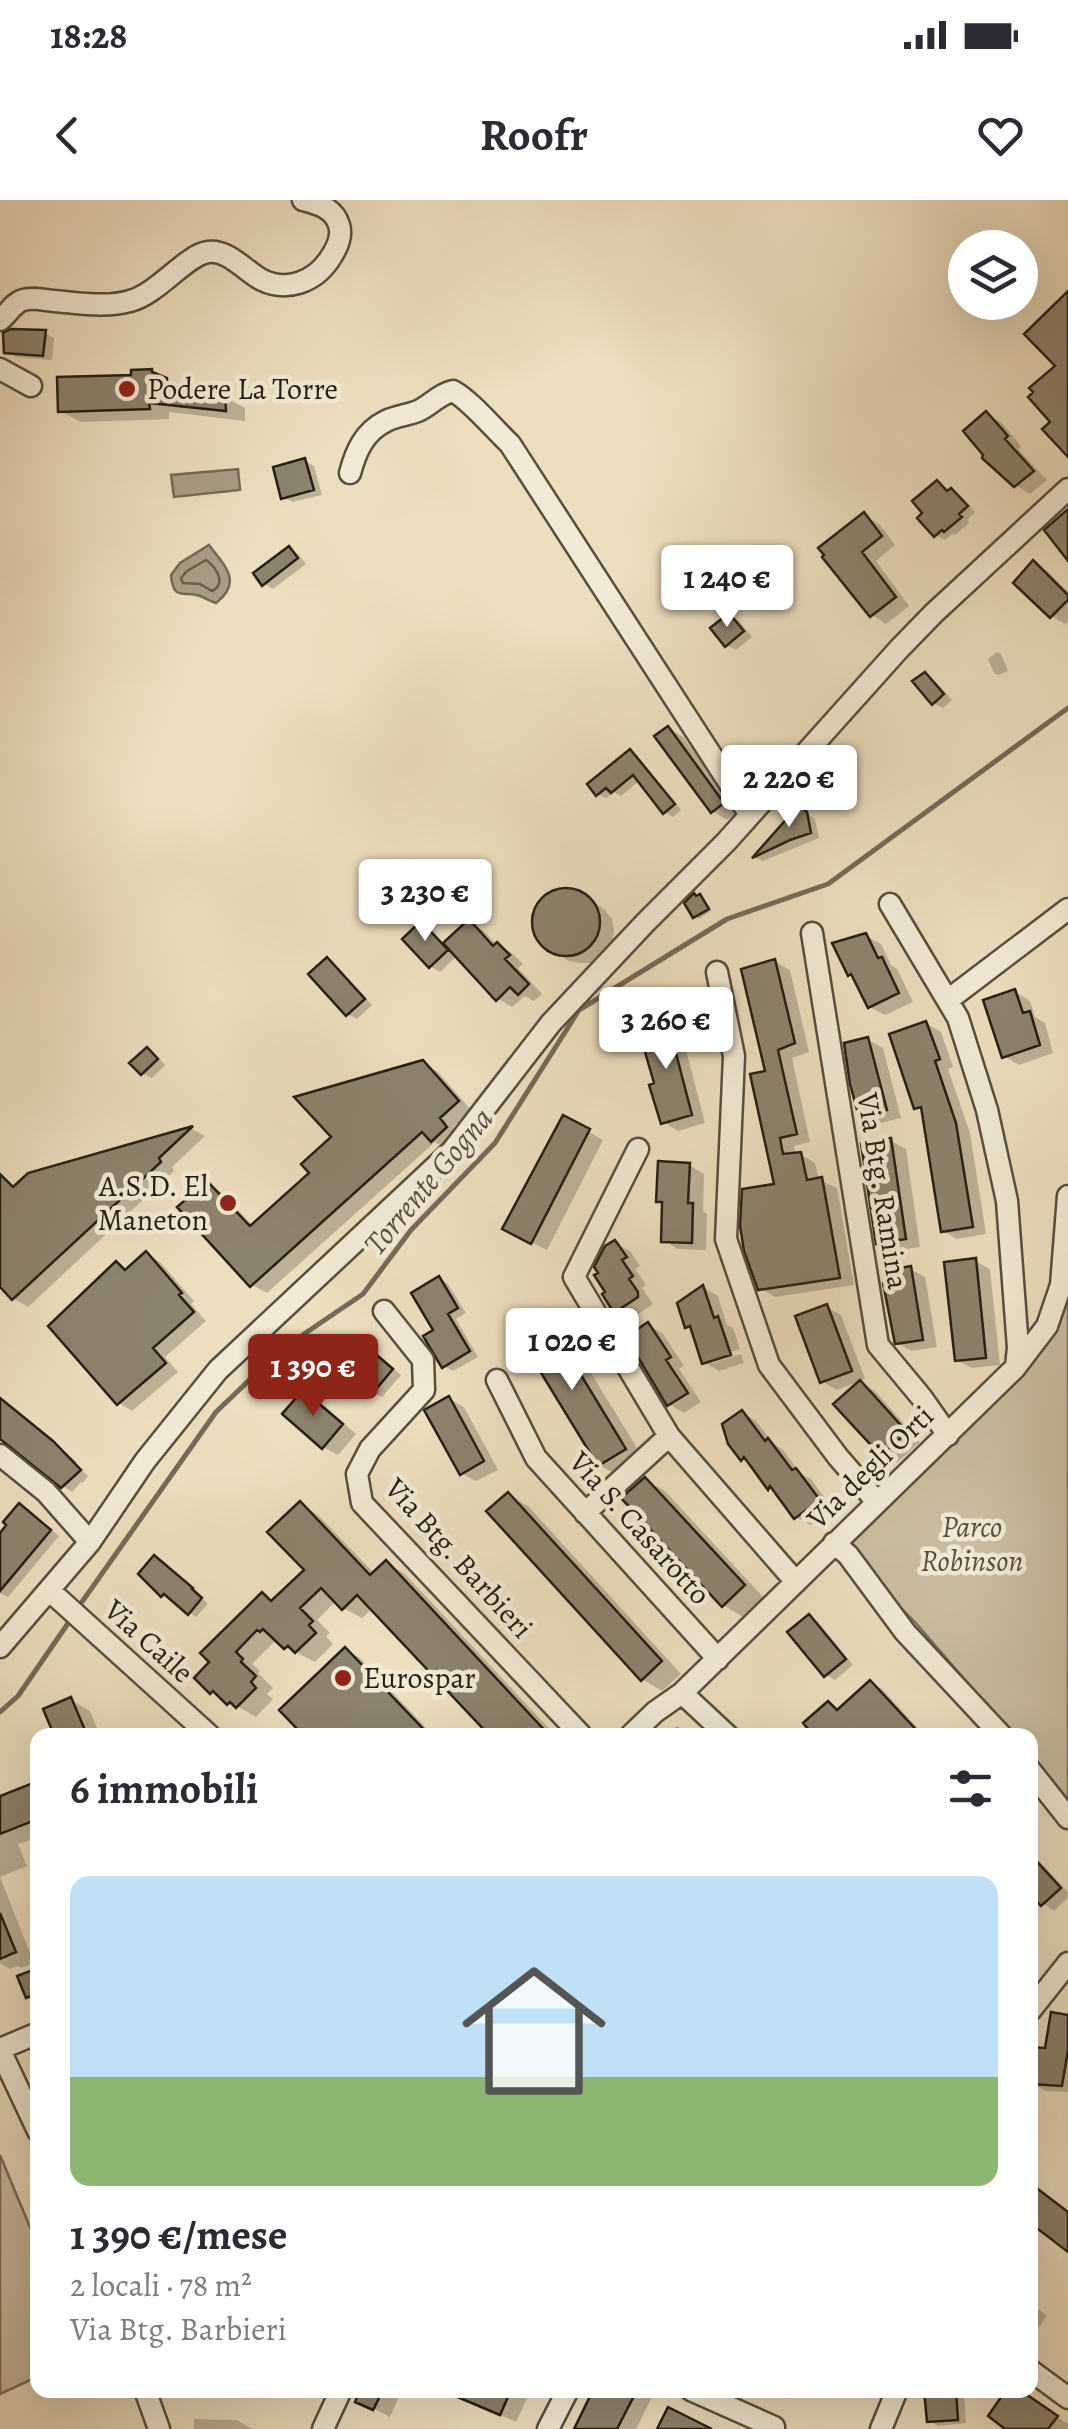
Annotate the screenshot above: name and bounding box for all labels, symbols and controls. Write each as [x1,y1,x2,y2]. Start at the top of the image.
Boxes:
text: 18:28 [50,9,127,61]
text: Roofr [480,104,588,166]
icon: back [40,108,95,163]
icon: heart [973,108,1028,163]
map controls [948,230,1038,320]
button: layers [948,230,1038,320]
place label: Podere La Torre [147,369,338,409]
marker: Podere La Torre [116,378,138,400]
pin: 1 240 € [635,545,819,630]
text: 1 240 € [683,555,771,599]
pin: 2 220 € [697,745,881,830]
text: 2 220 € [743,755,835,799]
pin: 3 230 € [333,859,517,944]
text: 3 230 € [381,869,469,913]
pin: 3 260 € [574,987,758,1072]
text: 3 260 € [621,997,711,1041]
street label: Via Btg. Ramina [848,1089,918,1292]
water label: Torrente Gogna [353,1098,503,1264]
place label: A.S.D. El Maneton [98,1166,208,1240]
marker: A.S.D. El Maneton [217,1192,239,1214]
pin: 1 020 € [480,1308,664,1393]
text: 1 020 € [528,1318,616,1362]
pin: 1 390 € [221,1334,405,1419]
text: 1 390 € [270,1344,356,1388]
street label: Via degli Orti [797,1396,942,1538]
street label: Via S. Casarotto [560,1442,720,1613]
street label: Via Btg. Barbieri [375,1468,542,1647]
park label: Parco Robinson [921,1507,1023,1581]
street label: Via Caile [95,1590,202,1692]
place label: Eurospar [363,1658,476,1698]
marker: Eurospar [332,1667,354,1689]
text: 6 immobili [70,1760,258,1817]
icon: filters [943,1761,998,1816]
icon: home [444,1941,624,2121]
text: 1 390 €/mese [70,2206,287,2263]
text: 2 locali · 78 m² [70,2263,252,2307]
text: Via Btg. Barbieri [70,2307,287,2351]

